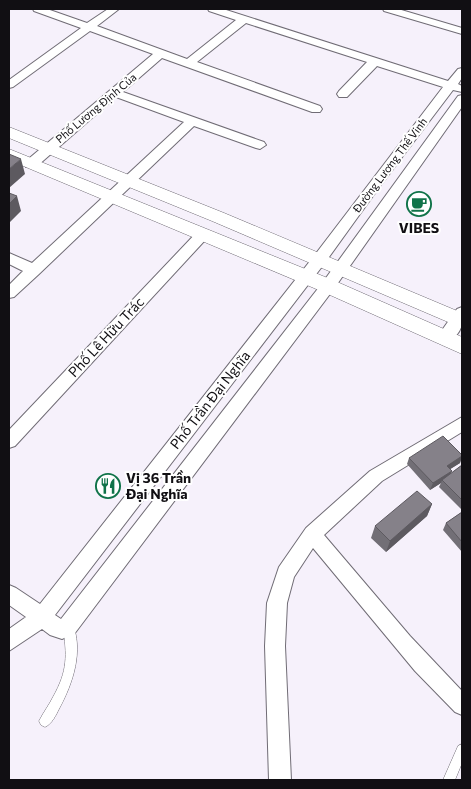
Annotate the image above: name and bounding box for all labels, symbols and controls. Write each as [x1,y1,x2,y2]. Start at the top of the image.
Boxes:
street label: Phố Lương Định Của [53,70,139,145]
street label: Đường Lương Thế Vinh [349,115,429,215]
cafe icon: VIBES [406,191,432,217]
place label: VIBES [399,219,439,236]
street label: Phố Lê Hữu Trác [64,293,147,380]
street label: Phố Trần Đại Nghĩa [166,347,253,452]
place label: Vị 36 Trần Đại Nghĩa [125,469,191,502]
restaurant icon: Vị 36 Trần Đại Nghĩa [95,473,121,499]

